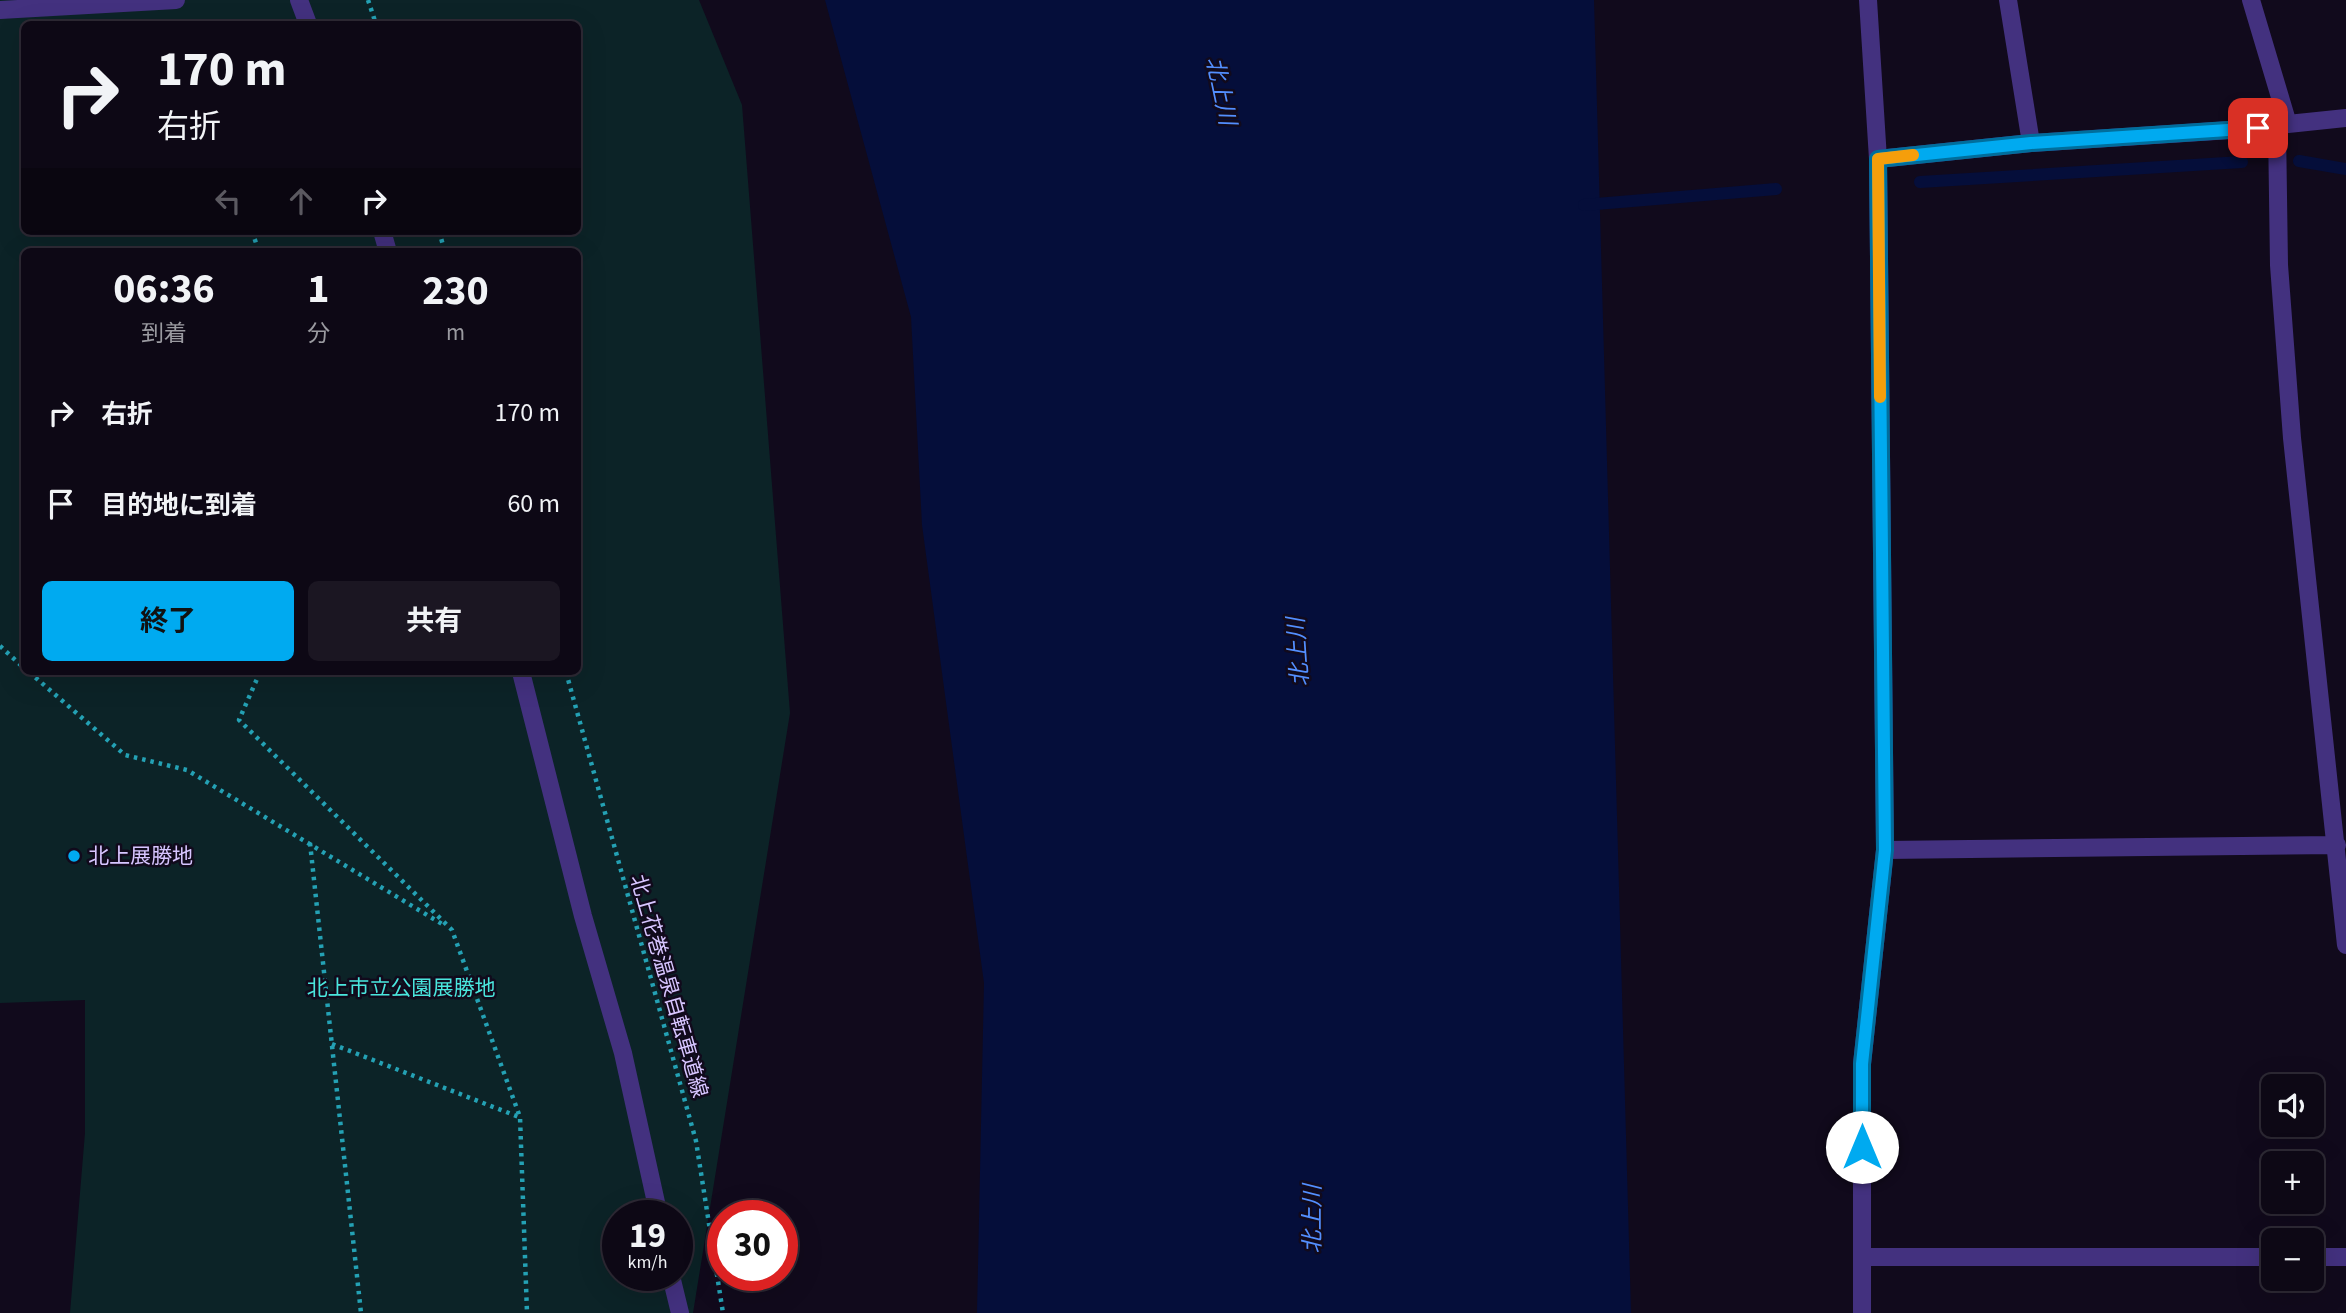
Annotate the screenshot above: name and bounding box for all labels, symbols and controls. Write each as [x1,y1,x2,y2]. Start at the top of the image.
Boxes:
text: 170 m [157,35,286,105]
icon: right [42,49,133,140]
water label: 北上川 [1198,54,1245,131]
pin [2228,98,2288,158]
text: 右折 [157,104,221,150]
icon: arrive [2239,109,2277,147]
icon: left [209,182,247,220]
icon: ahead [282,182,320,220]
icon: right [355,182,393,220]
text: 06:36 [113,259,215,319]
text: 1 [307,259,329,319]
text: 230 [422,261,489,321]
text: m [446,316,465,349]
text: 到着 [141,317,187,350]
text: 分 [307,317,330,350]
icon: right [42,394,80,432]
text: 170 m [494,394,560,431]
text: 右折 [101,396,153,433]
icon: arrive [42,485,80,523]
text: 60 m [507,485,560,522]
text: 目的地に到着 [101,487,257,524]
button: 終了 [42,581,294,661]
button: 共有 [308,581,560,661]
water label: 北上川 [1279,613,1317,688]
place label: 北上展勝地 [88,841,193,871]
marker: 北上展勝地 [66,848,82,864]
street label: 北上花巻温泉自転車道線 [623,871,715,1101]
park label: 北上市立公園展勝地 [307,973,496,1003]
map controls [2261,1074,2324,1291]
button: sound [2261,1074,2324,1137]
position arrow [1825,1110,1899,1184]
button: + [2261,1151,2324,1214]
water label: 北上川 [1296,1182,1329,1254]
speed limit sign: 30 [707,1200,798,1291]
text: 19 [629,1211,666,1261]
button: − [2261,1228,2324,1291]
text: km/h [628,1250,667,1275]

